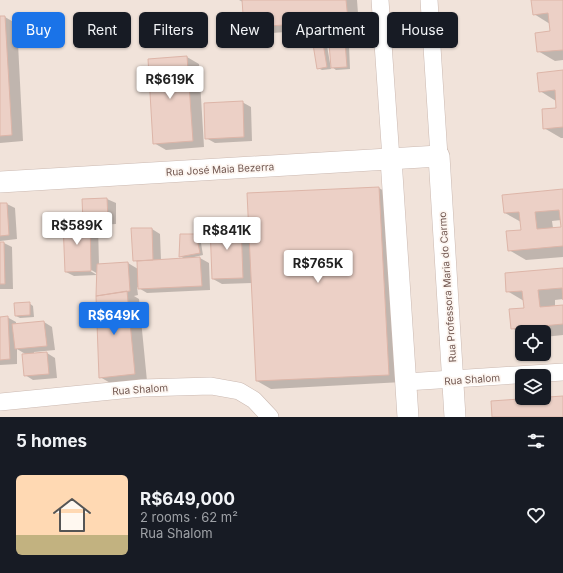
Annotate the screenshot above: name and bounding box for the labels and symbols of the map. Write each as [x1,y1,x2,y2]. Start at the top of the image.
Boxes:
pin: R$619K [137,66,203,100]
street label: Rua José Maia Bezerra [165,160,275,178]
street label: Rua Professora Maria do Carmo [436,211,458,363]
pin: R$589K [44,212,110,246]
pin: R$841K [194,217,260,251]
pin: R$765K [285,250,351,284]
pin: R$649K [81,302,147,336]
street label: Rua Shalom [444,371,500,387]
street label: Rua Shalom [112,381,168,397]

